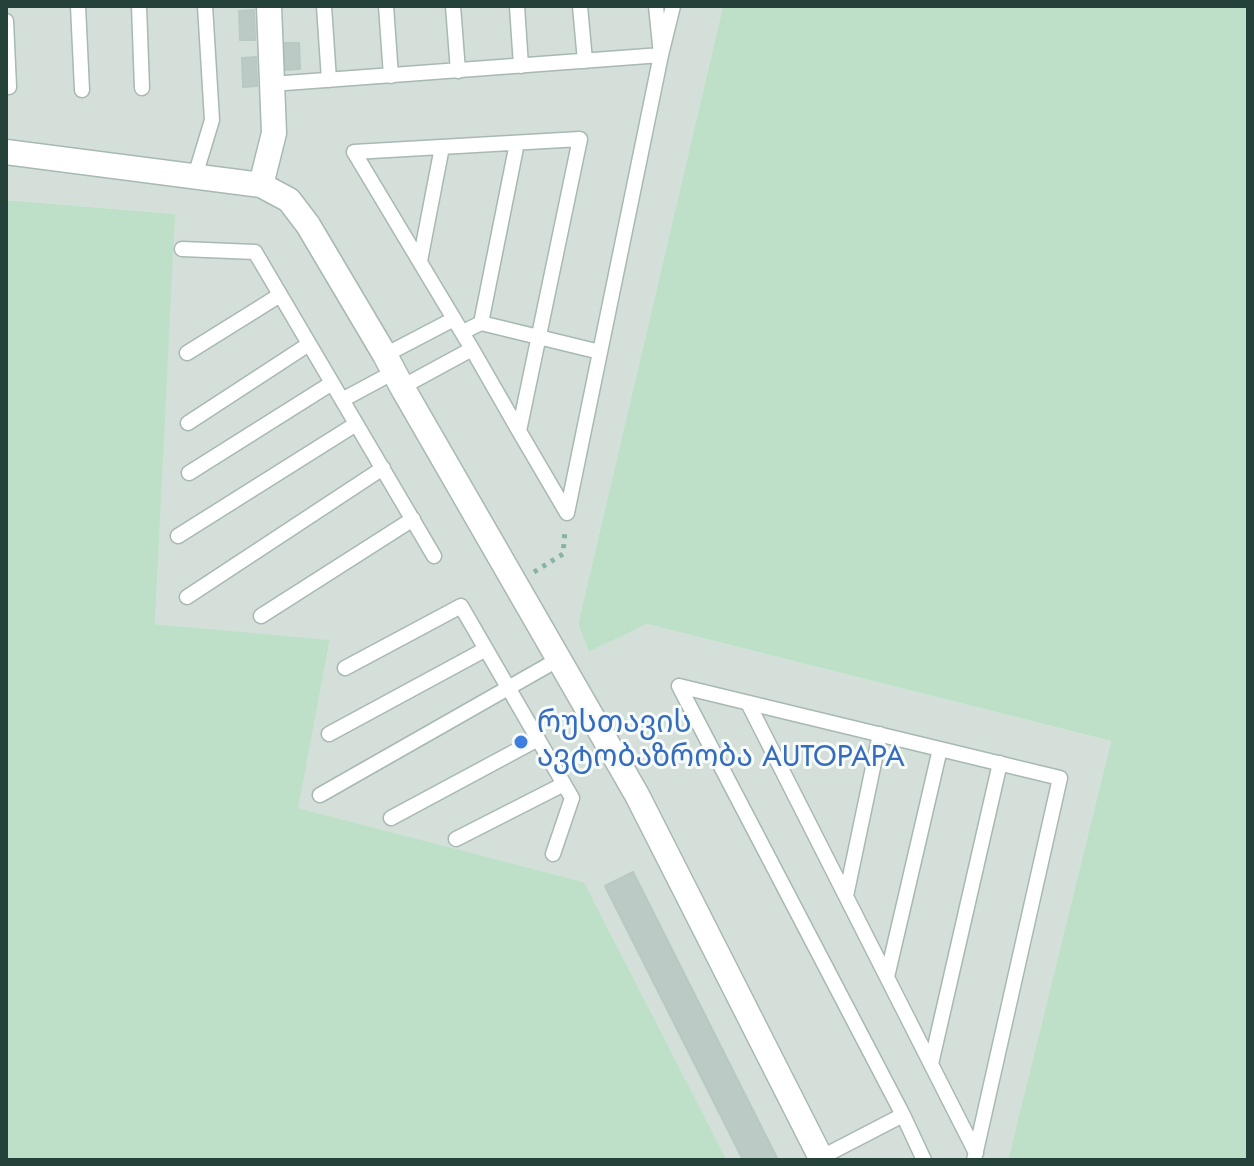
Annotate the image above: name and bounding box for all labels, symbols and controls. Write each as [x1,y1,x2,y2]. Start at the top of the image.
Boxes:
place label: რუსთავის ავტობაზრობა AUTOPAPA [537,707,905,778]
marker: რუსთავის ავტობაზრობა AUTOPAPA [512,733,530,751]

